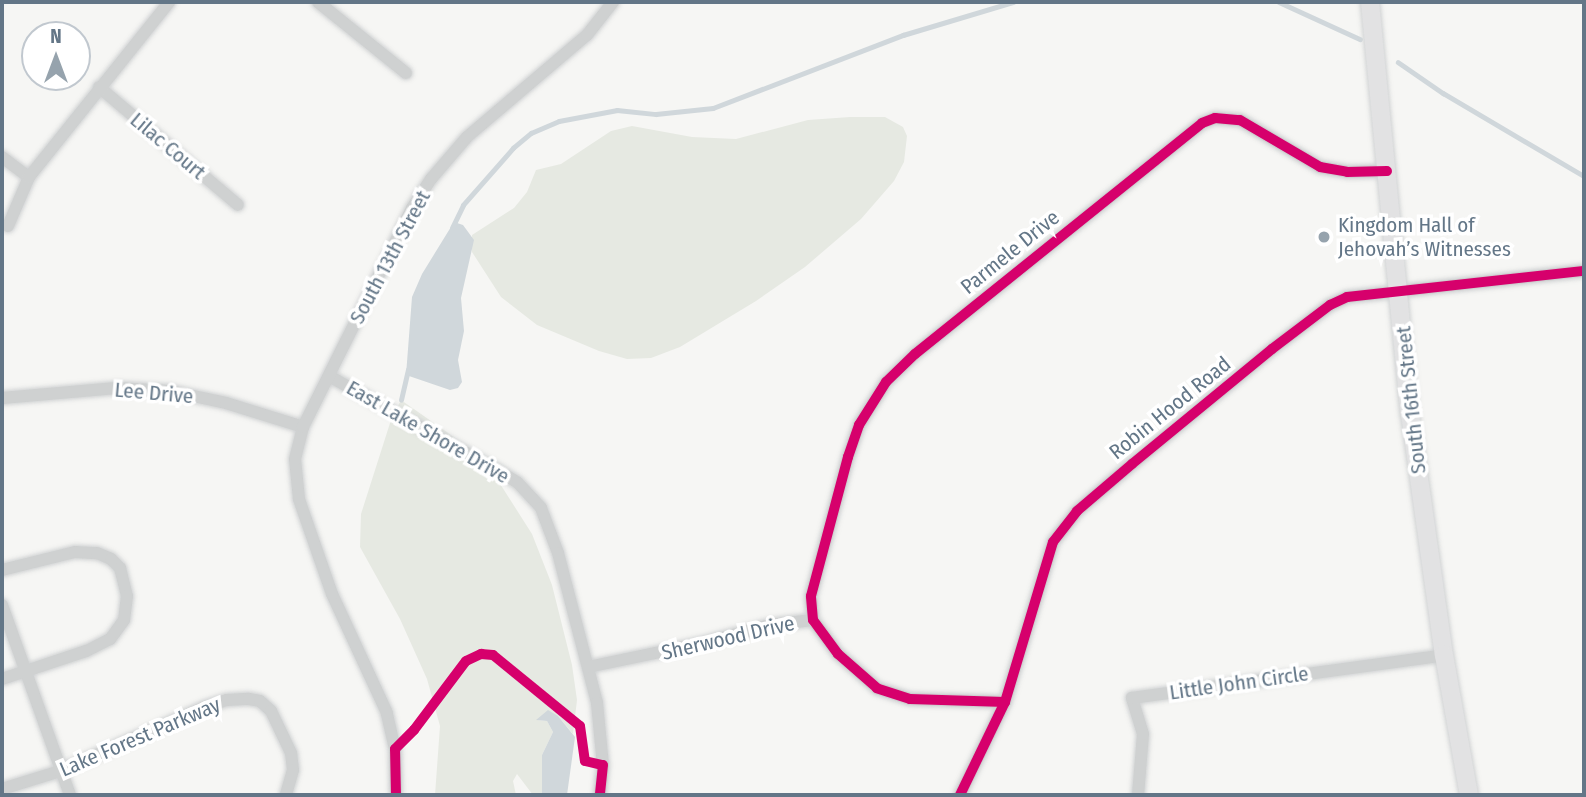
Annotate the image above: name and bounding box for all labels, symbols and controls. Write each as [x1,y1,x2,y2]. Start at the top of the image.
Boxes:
north arrow [21,21,91,91]
text: N [50,25,62,48]
street label: Lilac Court [125,107,211,185]
street label: South 13th Street [344,186,436,328]
street label: Parmele Drive [956,205,1064,299]
place label: Kingdom Hall of Jehovah’s Witnesses [1338,212,1511,262]
marker: Kingdom Hall of Jehovah’s Witnesses [1316,229,1332,245]
street label: South 16th Street [1391,325,1431,475]
street label: Robin Hood Road [1104,351,1236,465]
street label: East Lake Shore Drive [342,375,514,489]
street label: Lee Drive [114,377,194,409]
street label: Sherwood Drive [659,610,797,666]
street label: Little John Circle [1168,661,1310,705]
street label: Lake Forest Parkway [56,692,224,782]

